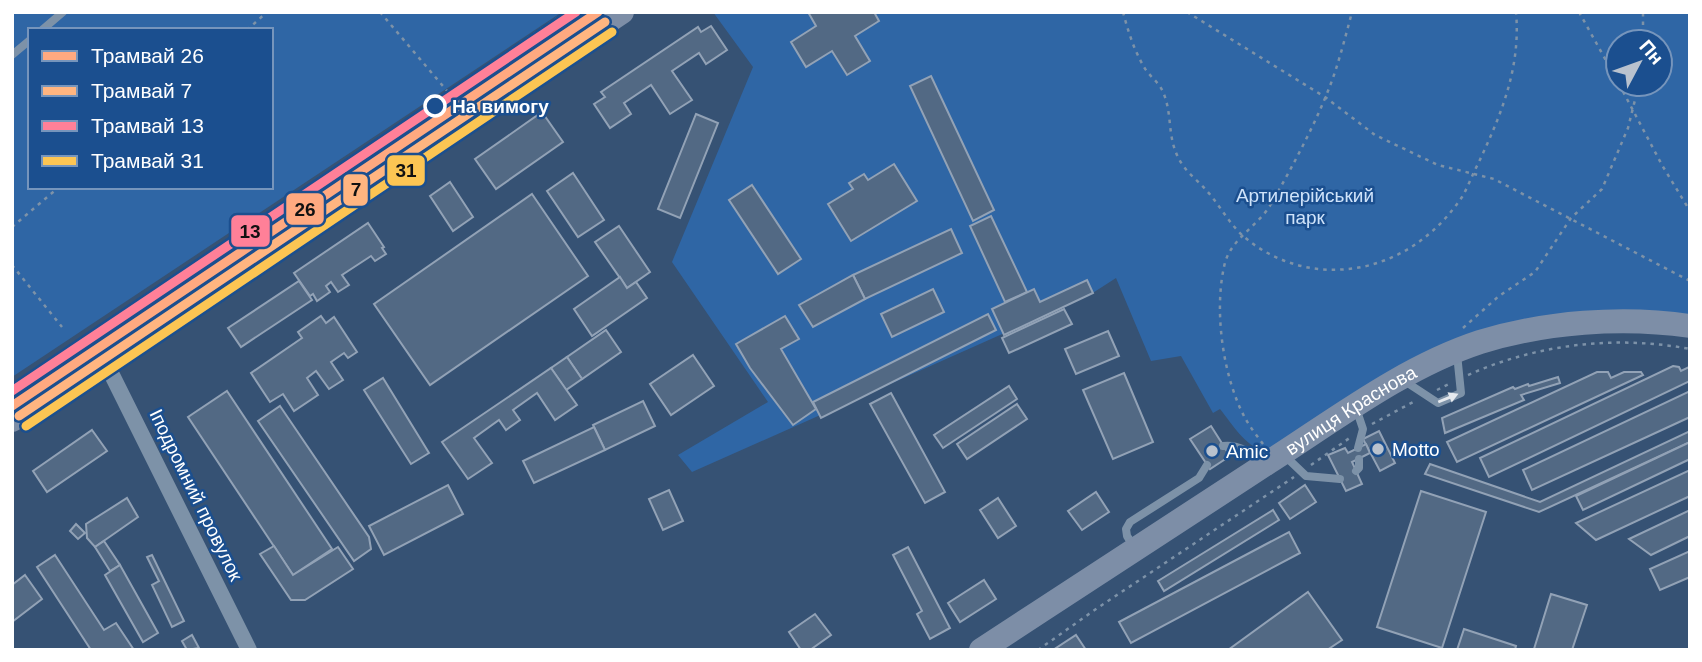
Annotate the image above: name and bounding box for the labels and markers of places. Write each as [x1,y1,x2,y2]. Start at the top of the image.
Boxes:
marker: На вимогу [424,95,446,117]
place label: На вимогу [452,96,549,117]
place label: Motto [1392,439,1440,460]
place label: Amic [1226,441,1268,462]
marker: Motto [1370,441,1386,457]
marker: Amic [1204,443,1220,459]

